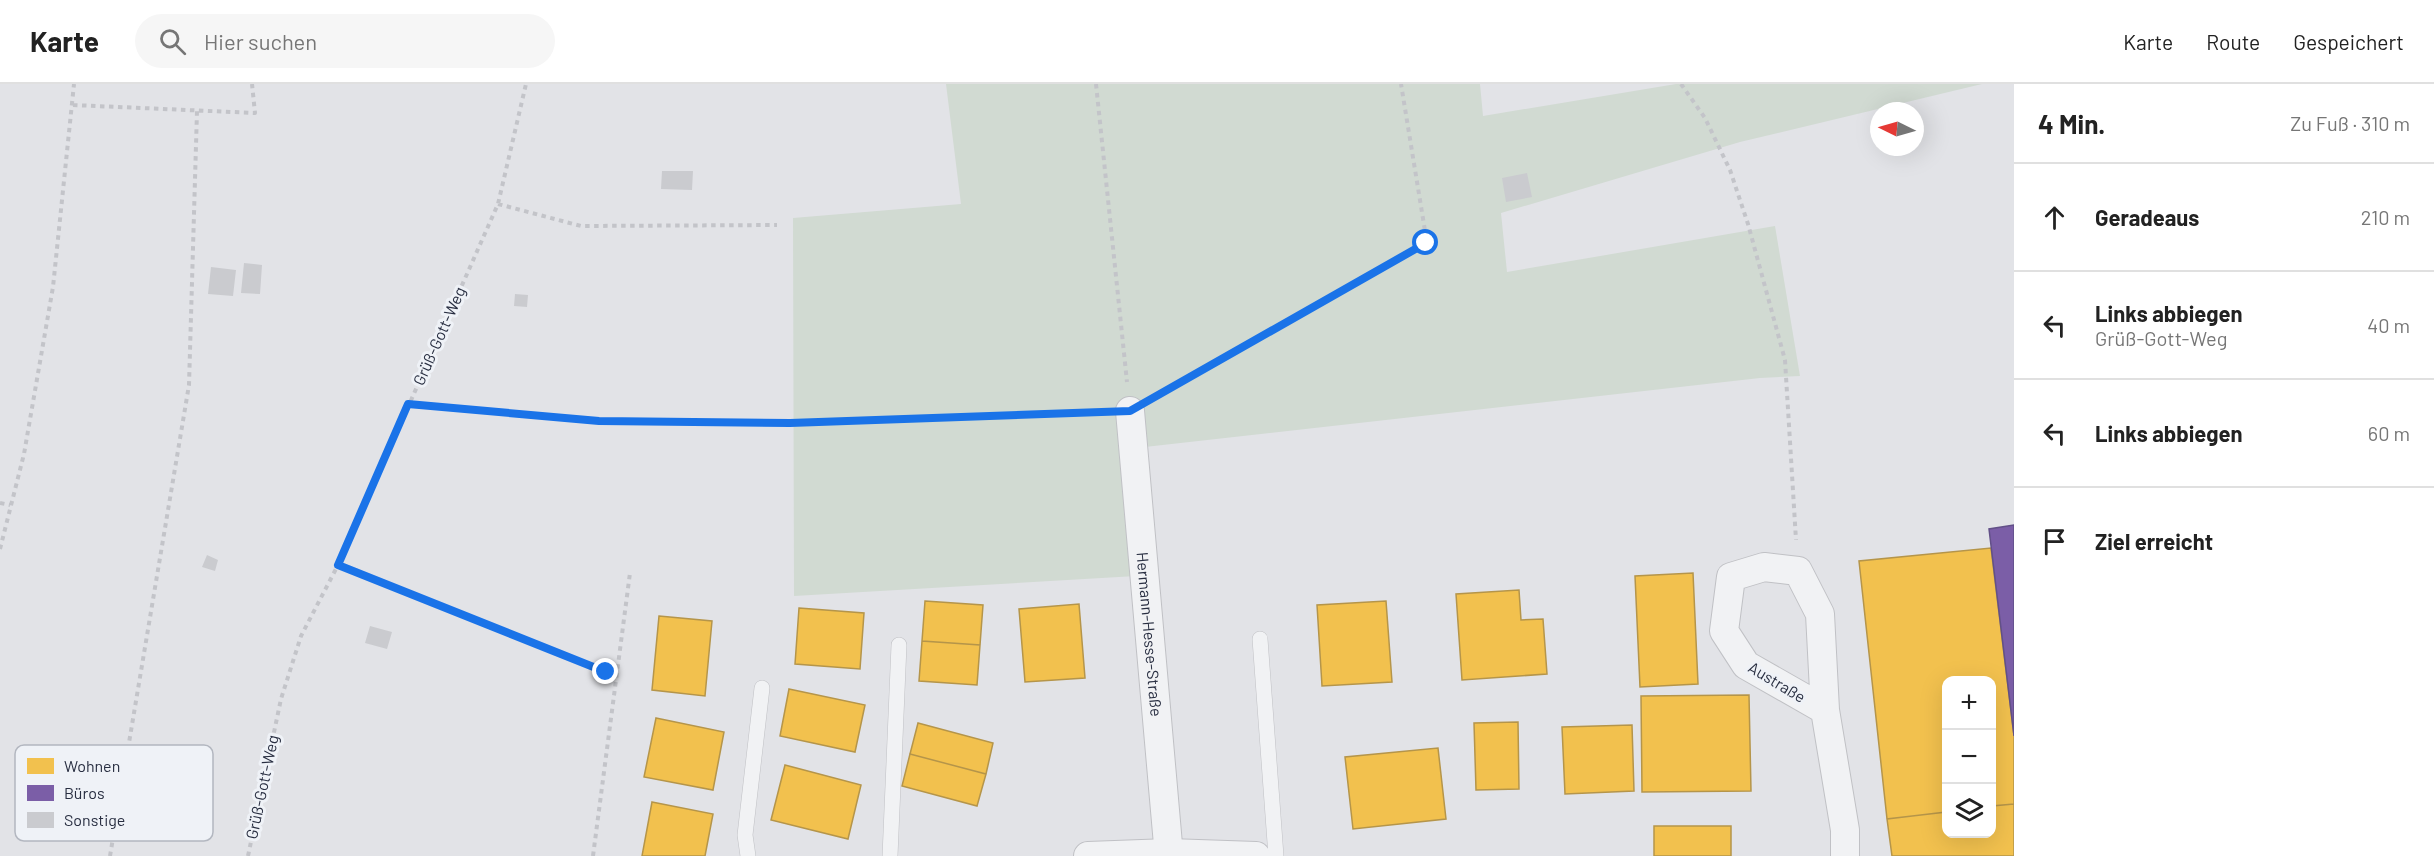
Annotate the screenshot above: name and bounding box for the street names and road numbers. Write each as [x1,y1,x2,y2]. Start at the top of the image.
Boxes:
street label: Grüß-Gott-Weg [408,284,469,388]
street label: Hermann-Hesse-Straße [1133,551,1167,717]
street label: Austraße [1745,657,1809,706]
street label: Grüß-Gott-Weg [241,733,282,841]

